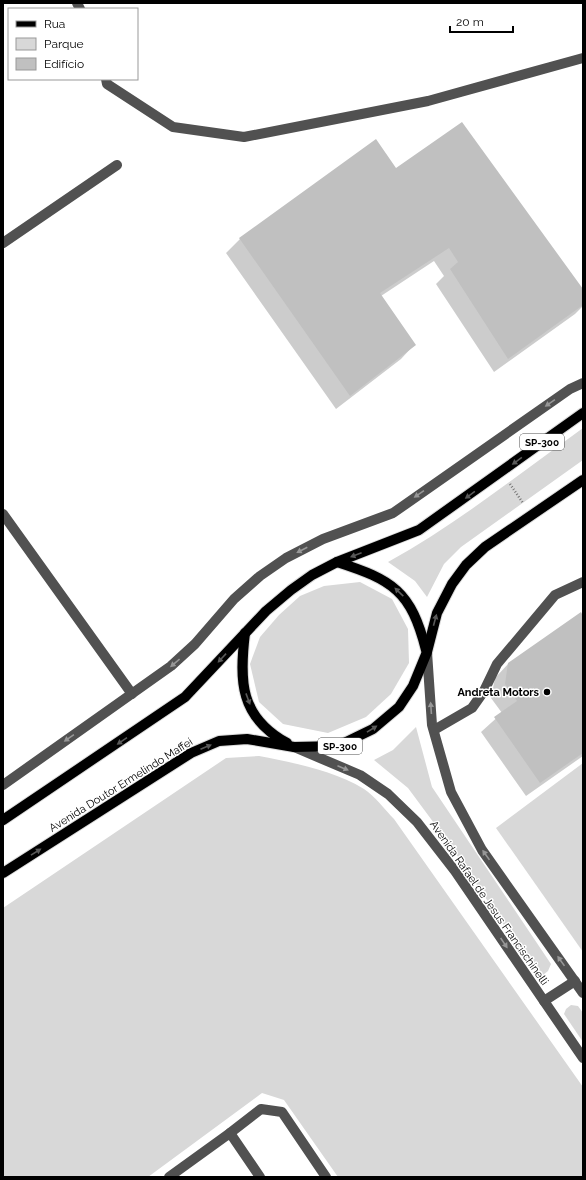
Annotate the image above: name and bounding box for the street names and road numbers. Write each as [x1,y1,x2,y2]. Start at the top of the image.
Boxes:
road number: SP-300 [520,434,564,450]
street label: Avenida Doutor Ermelindo Maffei [47,735,195,835]
road number: SP-300 [318,738,362,754]
street label: Avenida Rafael de Jesus Francischinelli [427,818,551,988]

